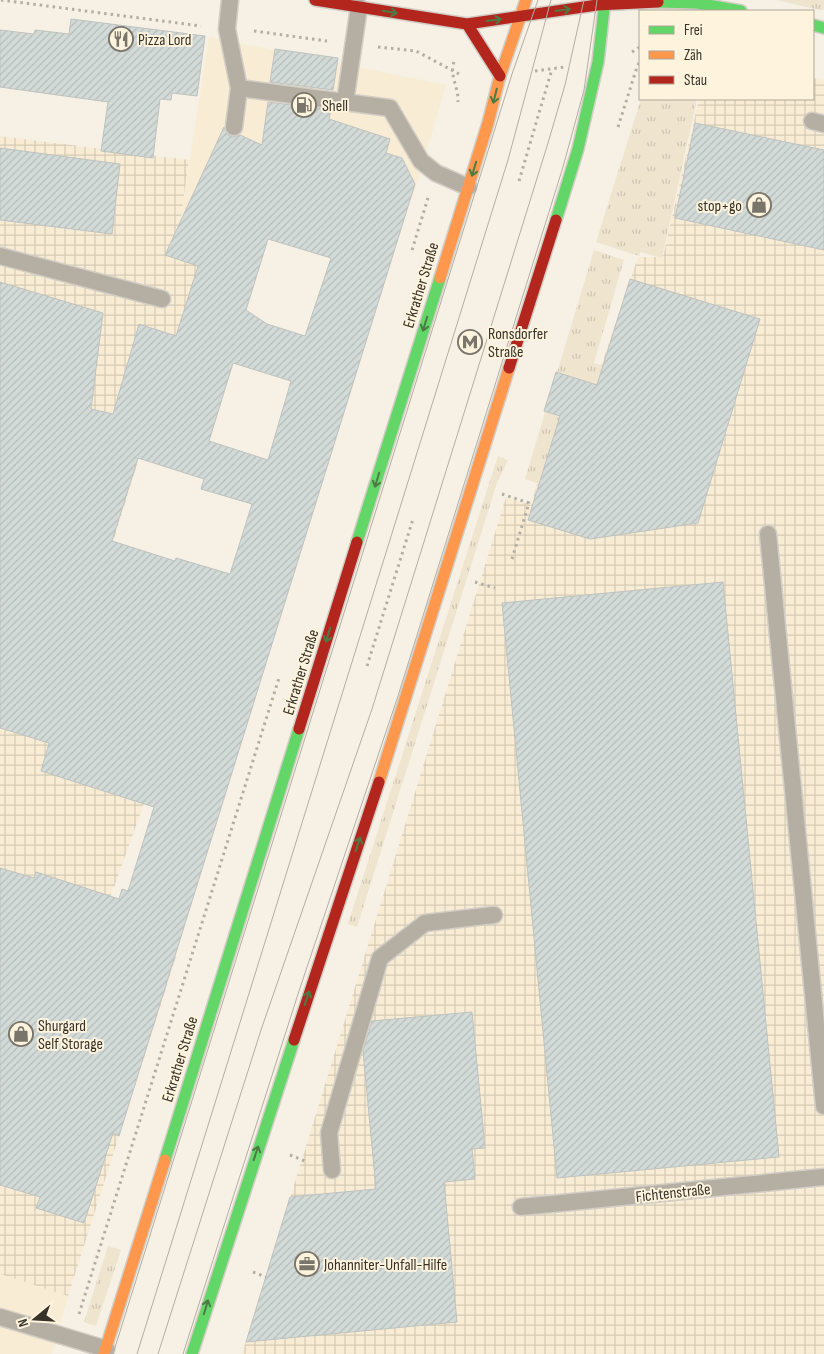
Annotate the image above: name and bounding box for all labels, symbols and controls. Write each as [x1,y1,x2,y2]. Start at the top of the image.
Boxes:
one-way arrow [554,5,570,15]
one-way arrow [381,7,397,17]
legend [639,10,814,100]
one-way arrow [486,15,502,25]
text: Frei [684,21,703,40]
restaurant icon: Pizza Lord [108,26,134,52]
place label: Pizza Lord [138,31,191,50]
text: Zäh [684,46,702,65]
text: Stau [684,71,707,90]
one-way arrow [490,87,499,103]
fuel station icon: Shell [291,92,317,118]
place label: Shell [322,97,348,116]
one-way arrow [468,161,478,177]
shop icon: stop+go [746,192,772,218]
place label: stop+go [697,197,742,216]
street label: Erkrather Straße [399,240,443,331]
one-way arrow [420,316,429,332]
place label: Ronsdorfer Straße [488,325,548,362]
metro station icon: Ronsdorfer Straße [457,329,483,355]
one-way arrow [371,471,381,487]
one-way arrow [323,626,333,642]
street label: Erkrather Straße [279,627,323,718]
one-way arrow [353,836,363,852]
one-way arrow [303,991,312,1007]
street label: Erkrather Straße [158,1014,202,1105]
place label: Shurgard Self Storage [38,1017,103,1054]
shop icon: Shurgard Self Storage [8,1021,34,1047]
one-way arrow [252,1145,261,1161]
street label: Fichtenstraße [635,1180,711,1207]
office icon: Johanniter-Unfall-Hilfe [294,1251,320,1277]
place label: Johanniter-Unfall-Hilfe [323,1256,447,1275]
north arrow [10,1294,60,1344]
one-way arrow [202,1300,212,1316]
text: N [14,1317,32,1329]

